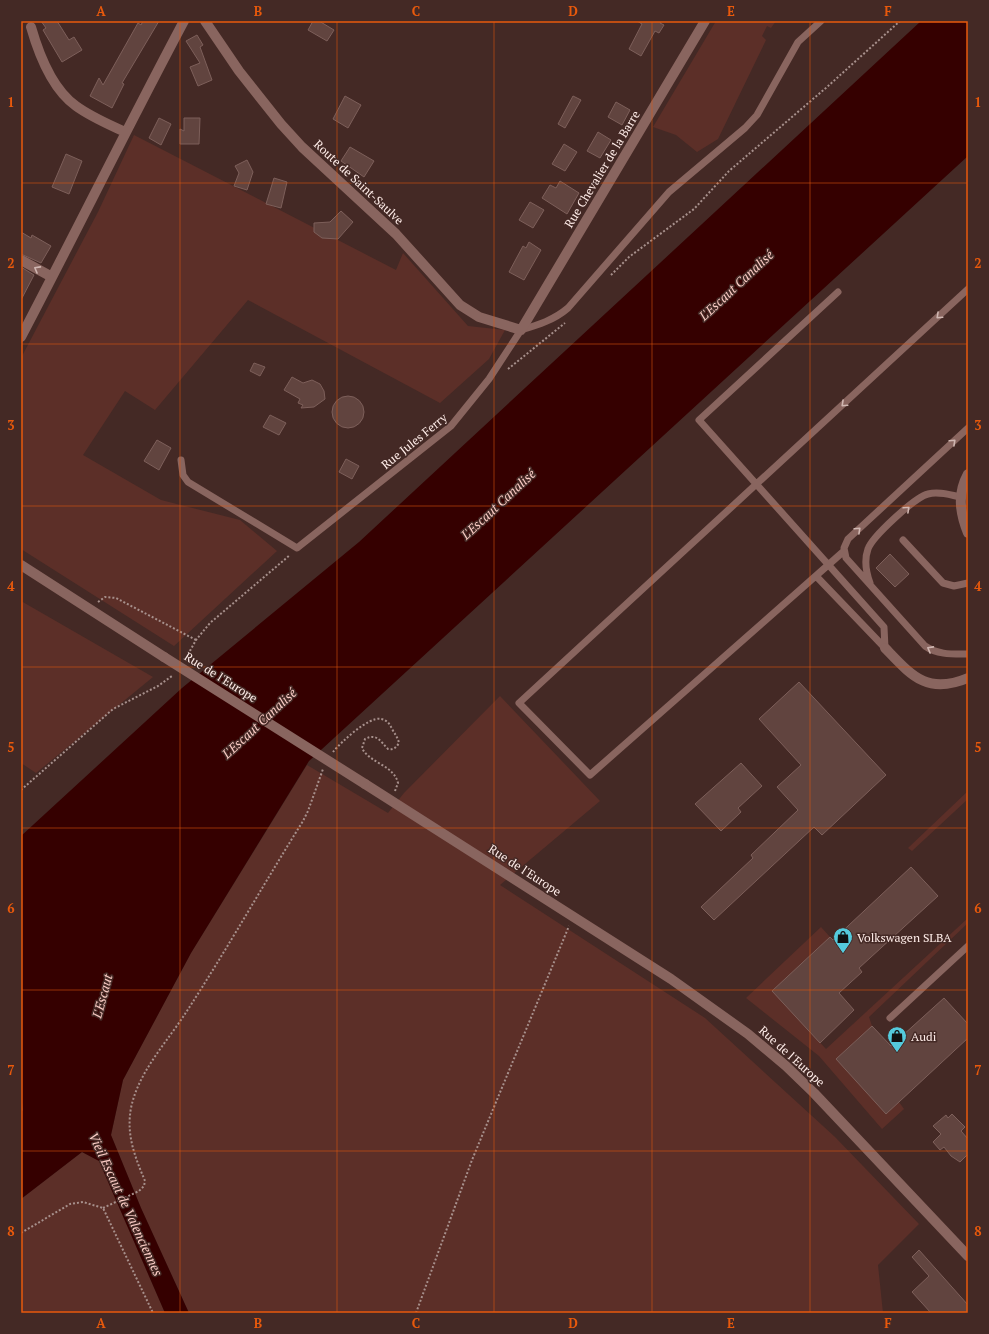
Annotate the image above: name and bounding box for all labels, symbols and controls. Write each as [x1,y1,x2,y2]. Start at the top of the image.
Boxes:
text: A [96,2,106,20]
text: B [254,2,262,20]
text: C [412,2,420,20]
text: D [568,2,578,20]
text: E [727,2,735,20]
text: F [884,2,892,20]
text: 1 [7,93,15,111]
text: 1 [974,93,982,111]
street label: Rue Chevalier de la Barre [561,108,643,230]
street label: Route de Saint-Saulve [311,137,407,227]
water label: L'Escaut Canalisé [694,245,778,325]
text: 2 [7,254,15,272]
text: 2 [974,254,982,272]
one-way arrow [34,266,41,273]
one-way arrow [937,311,944,318]
one-way arrow [841,399,849,407]
street label: Rue Jules Ferry [378,409,451,472]
text: 3 [7,416,15,434]
text: 3 [974,416,982,434]
one-way arrow [948,439,956,447]
water label: L'Escaut Canalisé [456,464,540,544]
one-way arrow [902,506,910,513]
one-way arrow [853,528,860,535]
text: 4 [7,577,15,595]
text: 4 [974,577,982,595]
one-way arrow [927,647,934,654]
street label: Rue de l'Europe [182,649,260,705]
water label: L'Escaut Canalisé [217,683,301,763]
text: 5 [7,738,15,756]
text: 5 [974,738,982,756]
street label: Rue de l'Europe [486,841,564,899]
text: 6 [7,899,15,917]
text: 6 [974,899,982,917]
shop icon: Volkswagen SLBA [832,926,854,954]
place label: Volkswagen SLBA [857,930,952,945]
water label: L'Escaut [87,971,117,1021]
street label: Rue de l'Europe [756,1023,828,1089]
shop icon: Audi [886,1025,908,1053]
place label: Audi [911,1029,937,1044]
text: 7 [7,1061,15,1079]
text: 7 [974,1061,982,1079]
water label: Vieil Escaut de Valenciennes [85,1129,168,1279]
text: 8 [7,1222,15,1240]
text: 8 [974,1222,982,1240]
text: A [96,1314,106,1332]
text: B [254,1314,262,1332]
text: C [412,1314,420,1332]
text: D [568,1314,578,1332]
text: E [727,1314,735,1332]
text: F [884,1314,892,1332]

